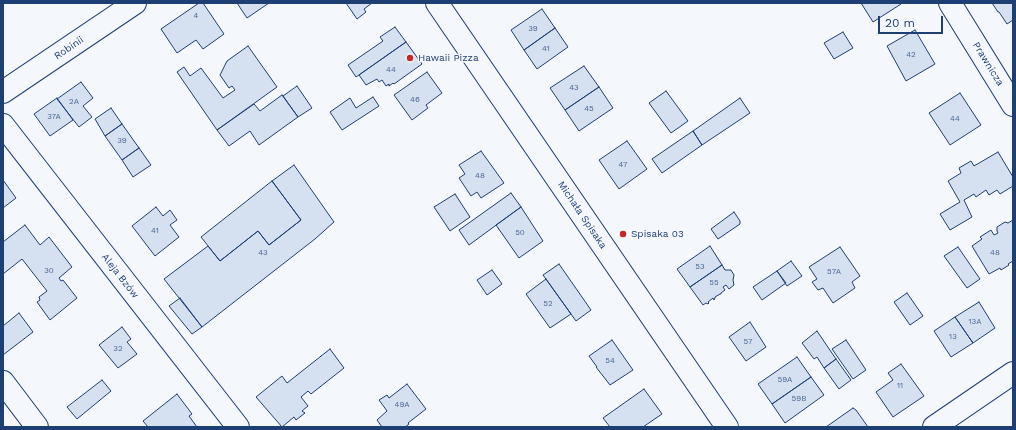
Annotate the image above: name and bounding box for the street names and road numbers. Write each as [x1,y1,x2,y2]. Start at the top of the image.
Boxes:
street label: Robinii [52,34,86,62]
street label: Prawnicza [970,40,1006,88]
street label: Michała Spisaka [555,179,609,251]
street label: Aleja Bzów [99,251,141,301]

